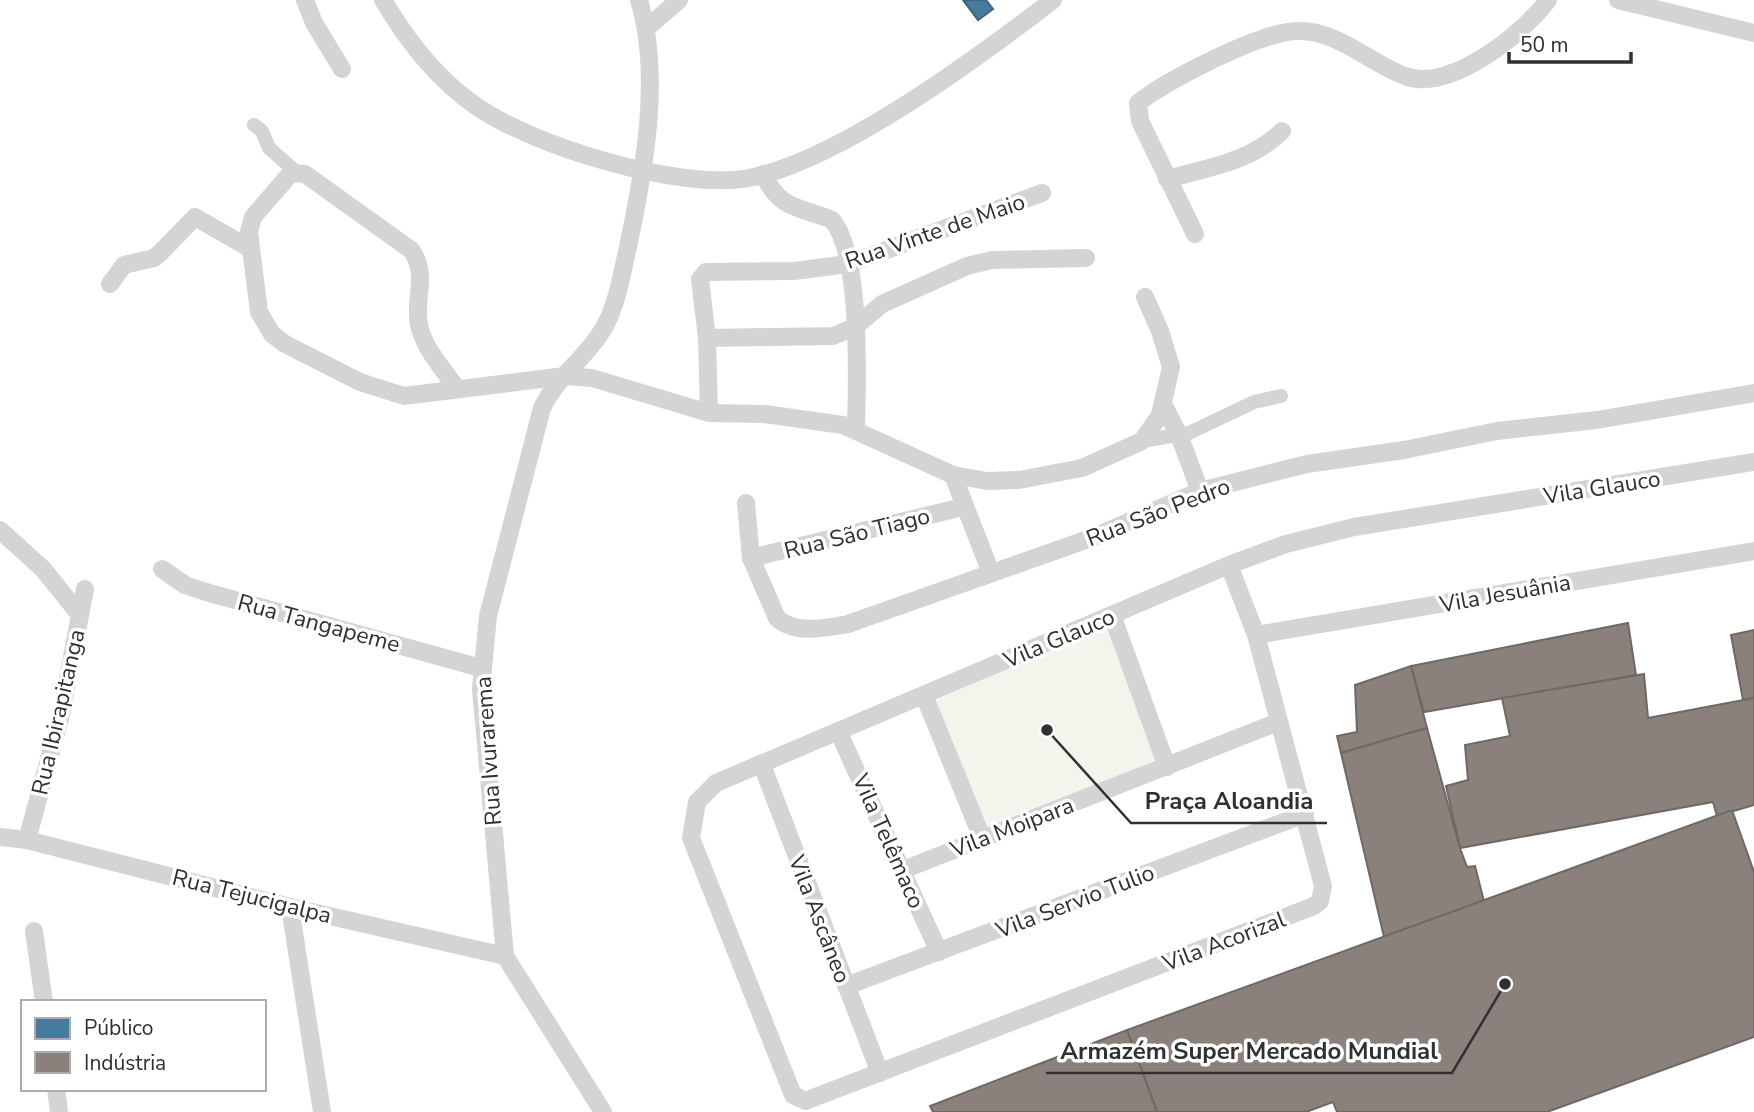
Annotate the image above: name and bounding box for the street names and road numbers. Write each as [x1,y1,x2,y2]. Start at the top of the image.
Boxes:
street label: Rua Vinte de Maio [841,186,1029,277]
street label: Vila Glauco [1540,463,1663,512]
street label: Rua São Pedro [1082,471,1235,554]
street label: Rua São Tiago [781,500,933,567]
street label: Vila Jesuânia [1436,567,1573,620]
street label: Rua Tangapeme [234,587,404,660]
street label: Vila Glauco [998,601,1120,676]
street label: Rua Ibirapitanga [24,626,93,798]
street label: Rua Ivurarema [468,675,509,827]
street label: Vila Telêmaco [845,768,932,913]
street label: Vila Moipara [945,790,1078,866]
street label: Vila Ascâneo [781,850,858,988]
street label: Vila Servio Tulio [991,857,1159,946]
street label: Rua Tejucigalpa [169,862,335,931]
street label: Vila Acorizal [1157,904,1290,979]

